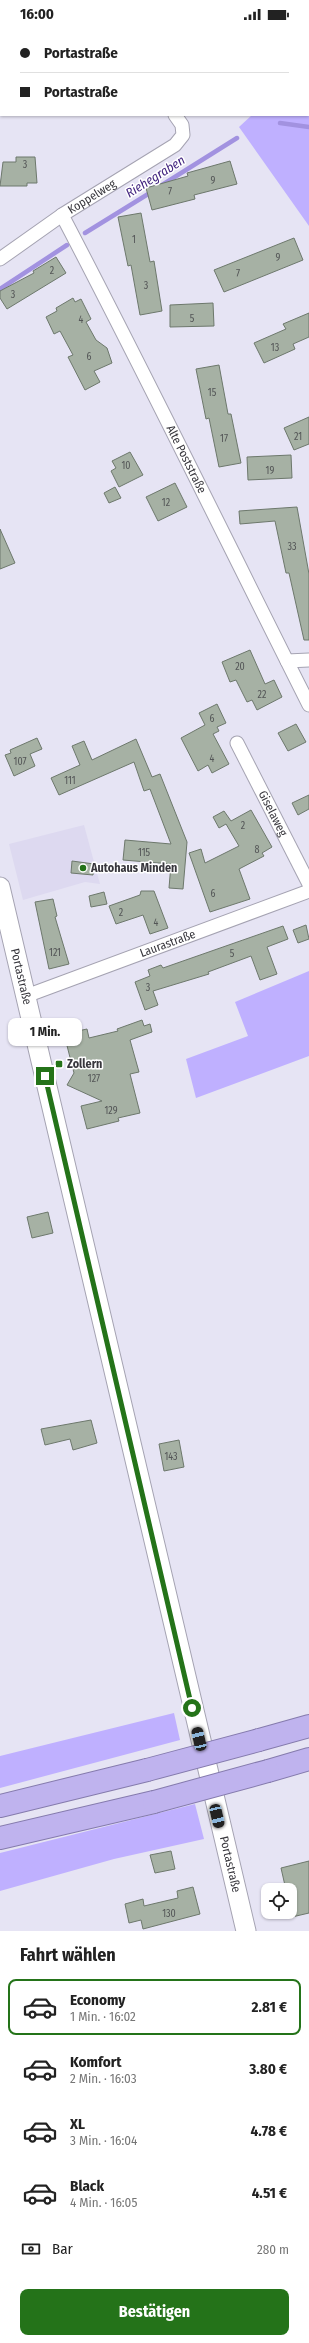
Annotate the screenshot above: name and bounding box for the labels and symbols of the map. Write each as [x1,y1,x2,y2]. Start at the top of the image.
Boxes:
water label: Riehegraben [123,152,188,200]
house number: 3 [23,159,28,171]
house number: 9 [211,175,216,187]
street label: Koppelweg [65,176,119,217]
house number: 7 [168,186,172,198]
house number: 1 [132,234,136,246]
house number: 9 [276,252,281,264]
house number: 2 [50,265,55,277]
house number: 7 [236,268,240,280]
house number: 3 [144,280,149,292]
house number: 3 [11,289,16,301]
house number: 5 [190,313,195,325]
house number: 4 [79,314,84,326]
house number: 13 [271,342,280,354]
house number: 6 [87,351,92,363]
house number: 15 [208,387,217,399]
street label: Alte Poststraße [163,423,209,496]
house number: 21 [294,431,302,443]
house number: 17 [220,433,228,445]
house number: 10 [121,460,131,472]
house number: 19 [266,465,275,477]
house number: 12 [162,497,171,509]
house number: 33 [287,541,297,553]
house number: 20 [235,661,245,673]
house number: 22 [258,689,267,701]
house number: 6 [210,713,215,725]
house number: 4 [210,753,215,765]
house number: 107 [14,756,26,768]
house number: 111 [64,775,76,787]
street label: Giselaweg [255,788,291,839]
house number: 2 [241,820,246,832]
house number: 8 [255,844,260,856]
house number: 115 [138,847,151,859]
place label: Autohaus Minden [90,861,177,875]
marker: Autohaus Minden [78,863,88,873]
house number: 6 [211,888,216,900]
house number: 2 [119,907,124,919]
house number: 4 [154,917,159,929]
street label: Laurastraße [138,927,197,960]
street label: Portastraße [8,947,34,1006]
house number: 121 [49,947,61,959]
house number: 5 [230,948,235,960]
house number: 3 [146,982,151,994]
callout: 1 Min. [8,1018,82,1046]
place label: Zollern [67,1057,102,1071]
marker: Zollern [54,1059,64,1069]
route end [36,1067,54,1085]
house number: 127 [88,1073,100,1085]
house number: 129 [104,1105,118,1117]
house number: 143 [164,1451,178,1463]
route start [183,1699,201,1717]
car [190,1726,208,1752]
car [208,1803,226,1829]
street label: Portastraße [217,1835,244,1894]
house number: 130 [162,1908,176,1920]

